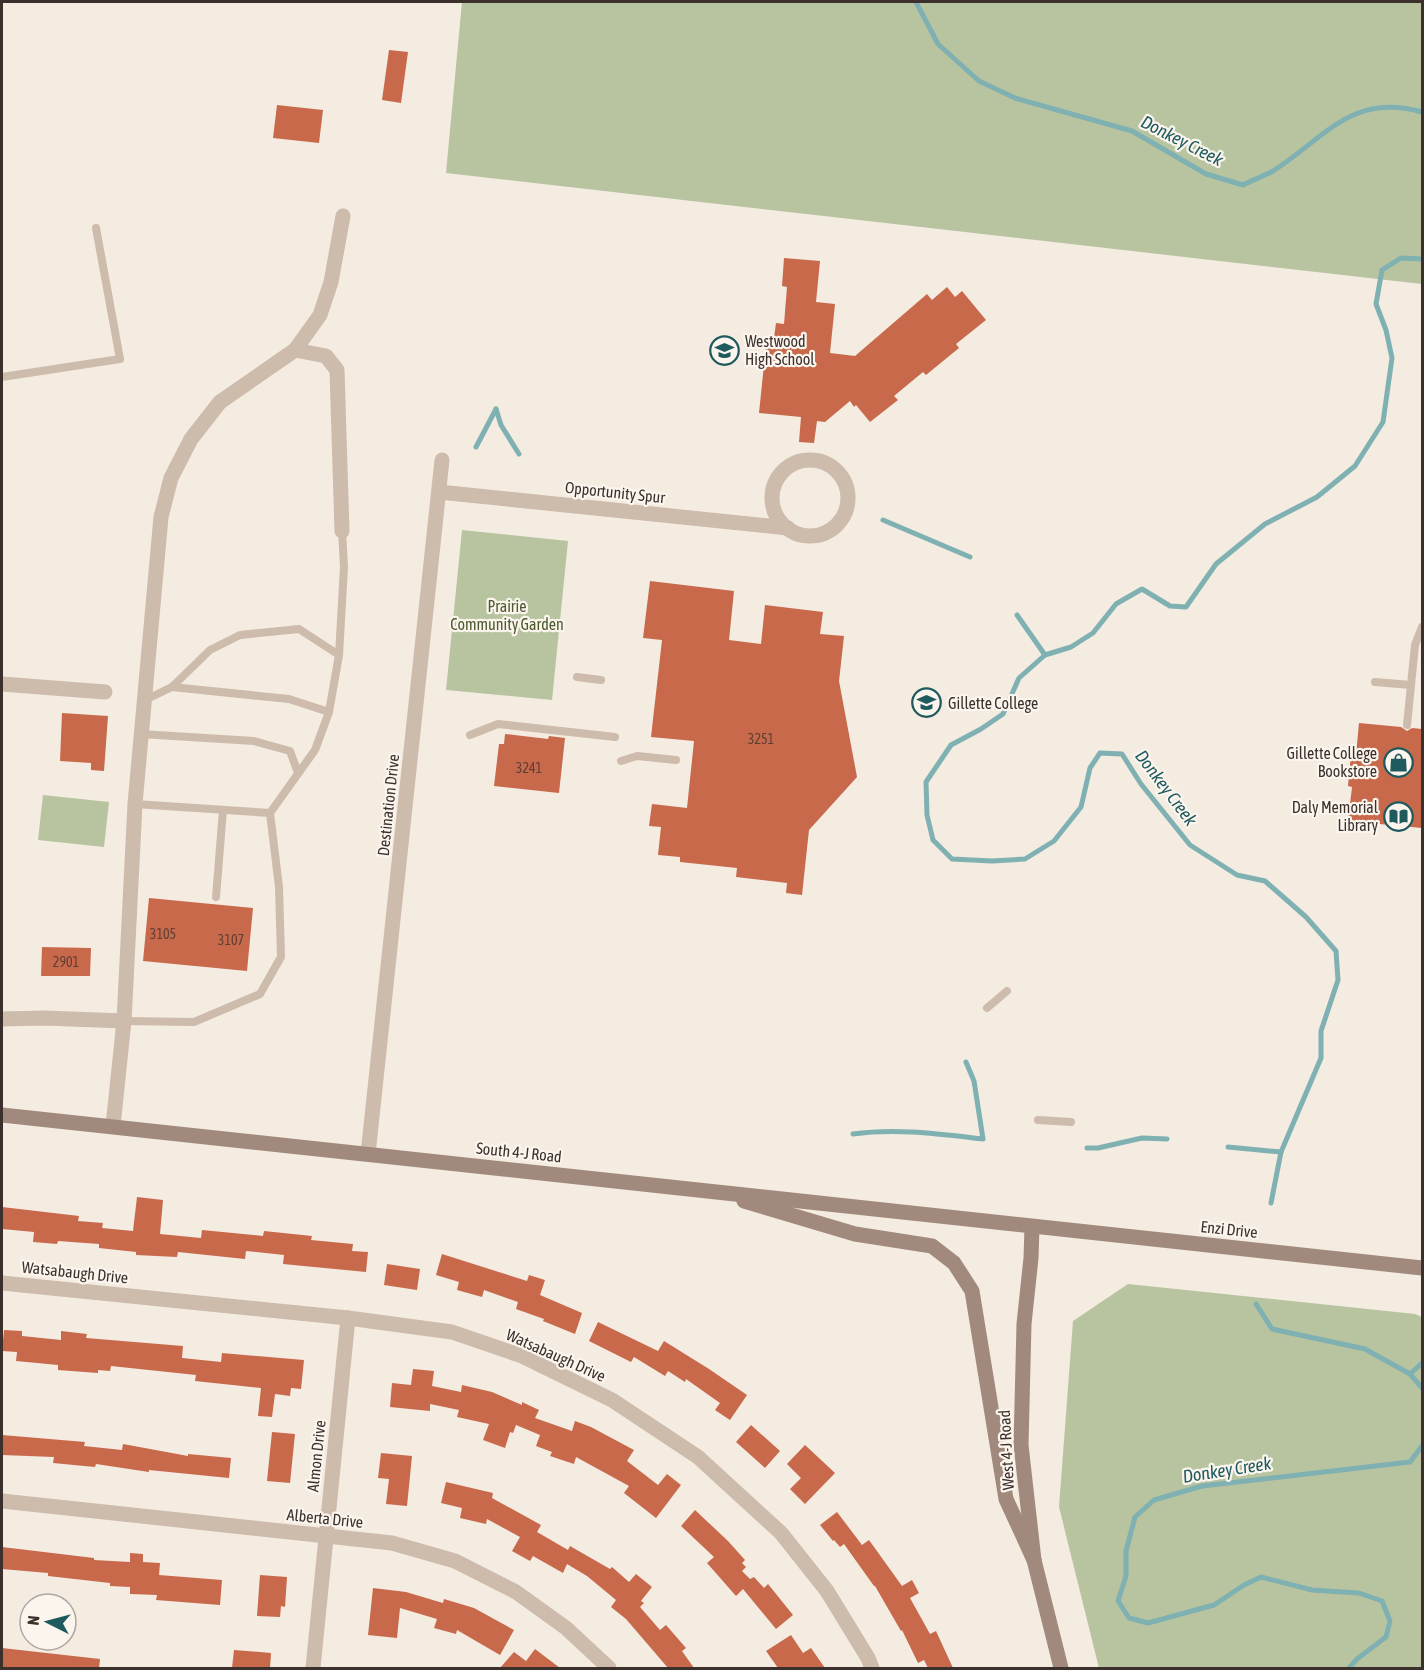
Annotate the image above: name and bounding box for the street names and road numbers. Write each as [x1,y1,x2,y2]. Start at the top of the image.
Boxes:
street label: Opportunity Spur [564,478,666,507]
street label: Destination Drive [374,753,402,857]
street label: South 4-J Road [475,1139,563,1165]
street label: Enzi Drive [1200,1217,1258,1241]
street label: Watsabaugh Drive [21,1257,129,1288]
street label: Watsabaugh Drive [503,1325,608,1386]
street label: West 4-J Road [995,1409,1017,1491]
street label: Almon Drive [303,1419,329,1493]
street label: Alberta Drive [286,1505,364,1531]

